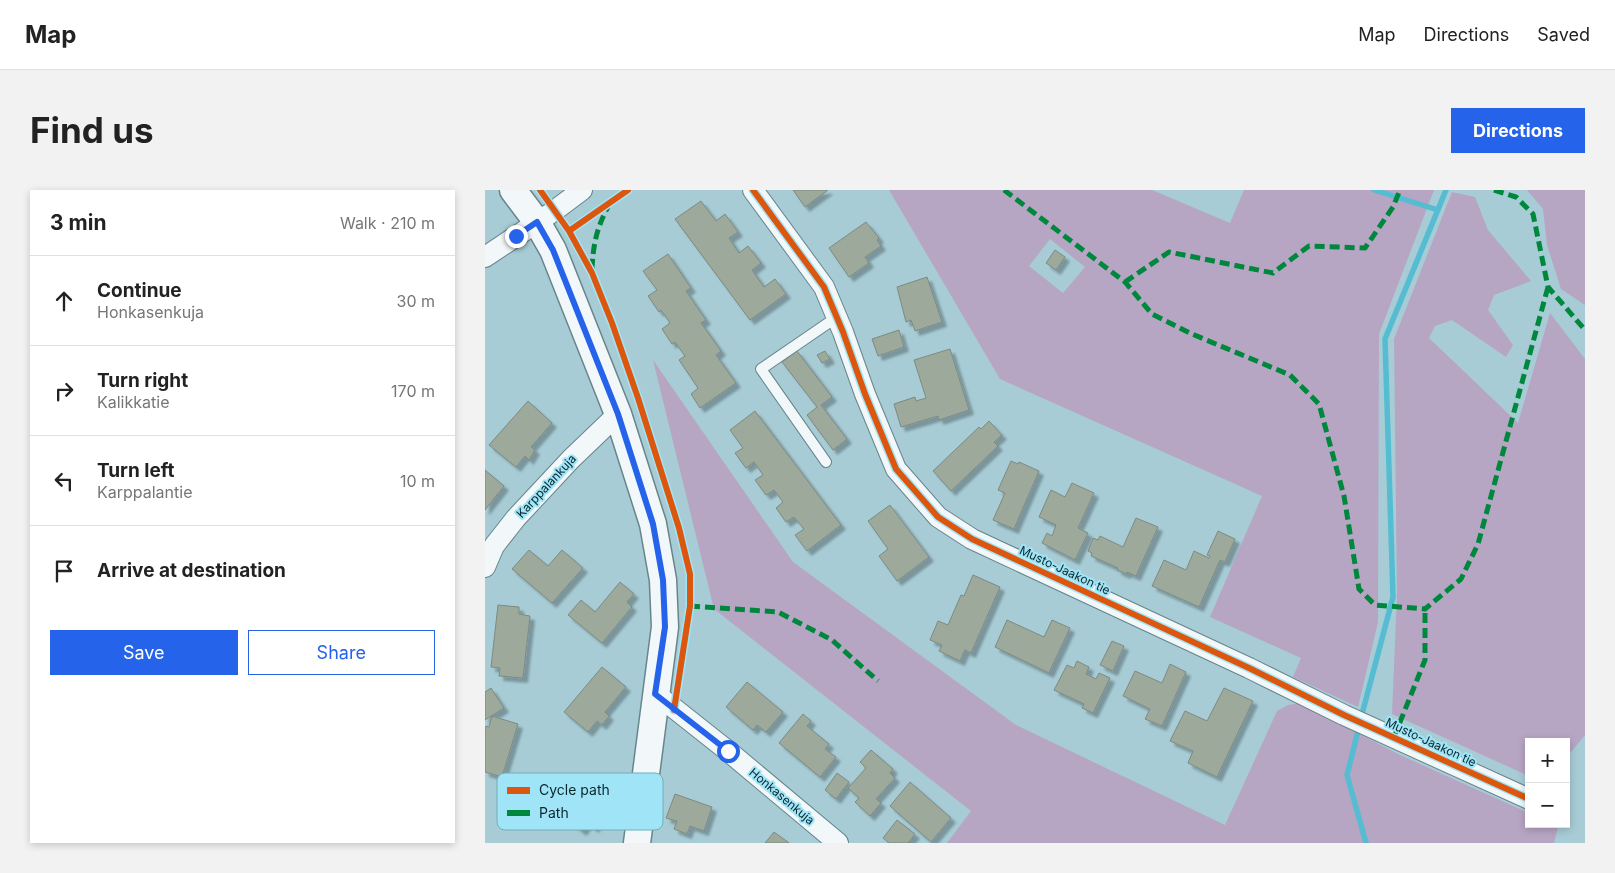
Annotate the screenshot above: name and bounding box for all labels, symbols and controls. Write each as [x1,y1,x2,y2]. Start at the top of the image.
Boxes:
text: Map [25,20,76,49]
text: Map [1358,24,1396,45]
text: Directions [1424,24,1509,45]
text: Saved [1537,24,1590,45]
button: Directions [1451,108,1585,153]
text: Find us [30,109,154,151]
text: 3 min [50,210,106,235]
text: Walk · 210 m [340,213,435,233]
route end [505,225,528,248]
text: Continue [97,279,182,302]
icon: ahead [50,287,78,315]
text: 30 m [397,291,435,311]
text: Honkasenkuja [97,302,204,322]
text: Turn right [97,369,188,392]
icon: right [50,377,78,405]
text: 170 m [391,381,435,401]
text: Kalikkatie [97,392,169,412]
street label: Karppalankuja [513,451,579,521]
text: Turn left [97,459,175,482]
icon: left [50,467,78,495]
text: 10 m [400,471,435,491]
text: Karppalantie [97,482,193,502]
street label: Musto-Jaakon tie [1017,542,1113,598]
icon: arrive [50,557,78,585]
text: Arrive at destination [97,559,286,582]
button: Save [50,630,238,675]
button: Share [248,630,435,675]
street label: Musto-Jaakon tie [1383,714,1479,770]
map controls [1525,738,1570,828]
button: + [1525,738,1570,783]
route start [717,740,740,763]
street label: Honkasenkuja [746,764,818,828]
legend [497,773,663,830]
text: Cycle path [539,781,610,798]
button: − [1525,783,1570,828]
text: Path [539,804,569,821]

